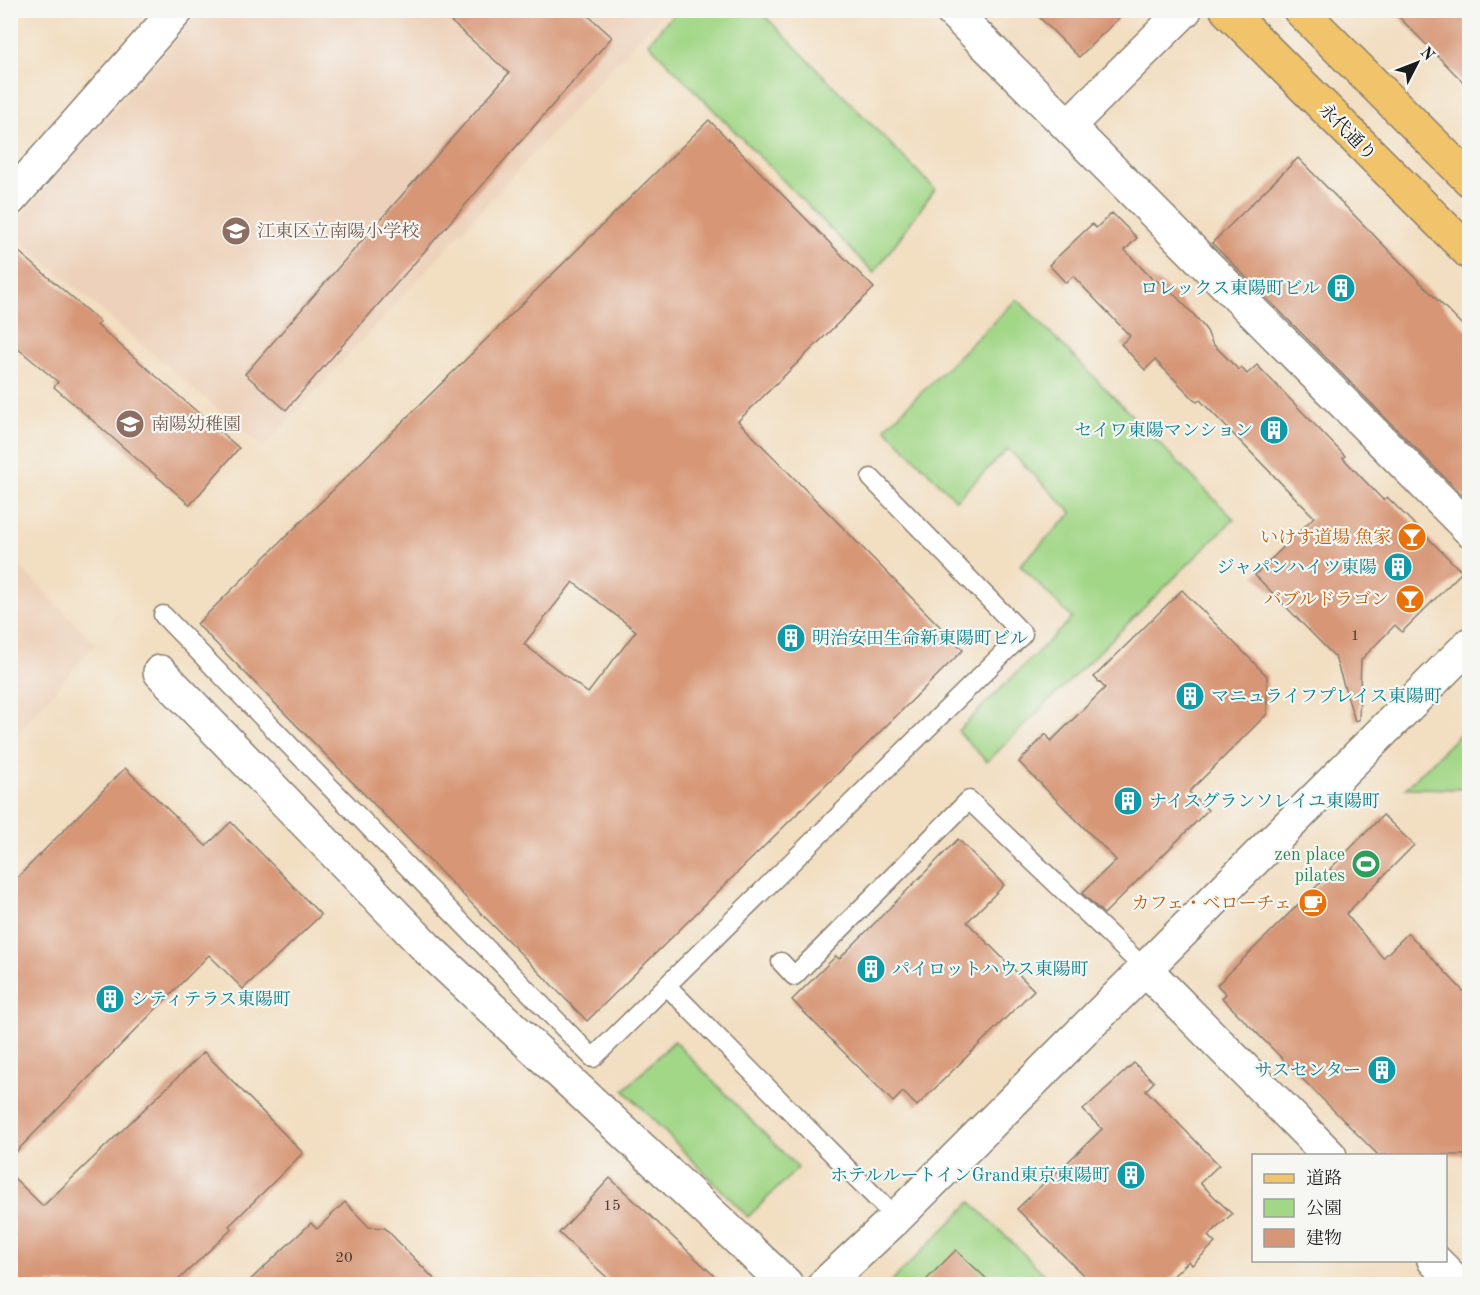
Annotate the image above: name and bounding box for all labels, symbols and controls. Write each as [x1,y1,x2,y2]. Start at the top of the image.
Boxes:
north arrow [1387,33,1447,93]
text: N [1417,44,1437,65]
street label: 永代通り [1315,99,1381,165]
school or university icon: 江東区立南陽小学校 [220,215,252,247]
place label: 江東区立南陽小学校 [257,221,419,241]
building icon: ロレックス東陽町ビル [1325,272,1357,304]
place label: ロレックス東陽町ビル [1140,278,1320,298]
school or university icon: 南陽幼稚園 [114,408,146,440]
place label: 南陽幼稚園 [151,414,241,434]
building icon: セイワ東陽マンション [1258,414,1290,446]
place label: セイワ東陽マンション [1074,420,1253,440]
bar icon: いけす道場 魚家 [1396,521,1428,553]
place label: いけす道場 魚家 [1260,527,1391,547]
building icon: ジャパンハイツ東陽 [1382,551,1414,583]
place label: ジャパンハイツ東陽 [1217,557,1377,577]
bar icon: バブルドラゴン [1394,583,1426,615]
place label: バブルドラゴン [1264,590,1389,609]
building icon: 明治安田生命新東陽町ビル [775,622,807,654]
place label: 明治安田生命新東陽町ビル [812,628,1028,648]
house number: 1 [1351,629,1359,644]
building icon: マニュライフプレイス東陽町 [1174,680,1206,712]
place label: マニュライフプレイス東陽町 [1211,686,1442,706]
building icon: ナイスグランソレイユ東陽町 [1112,785,1144,817]
place label: ナイスグランソレイユ東陽町 [1149,791,1380,811]
place label: zen place pilates [1275,846,1345,885]
sports icon: zen place pilates [1350,848,1382,880]
cafe icon: カフェ・ベローチェ [1297,887,1329,919]
place label: カフェ・ベローチェ [1131,895,1292,913]
building icon: パイロットハウス東陽町 [855,953,887,985]
place label: パイロットハウス東陽町 [892,959,1089,979]
building icon: シティテラス東陽町 [94,983,126,1015]
place label: シティテラス東陽町 [131,989,291,1009]
building icon: サスセンター [1366,1054,1398,1086]
place label: サスセンター [1254,1062,1361,1080]
legend [1252,1154,1447,1262]
building icon: ホテルルートインGrand東京東陽町 [1115,1159,1147,1191]
place label: ホテルルートインGrand東京東陽町 [830,1165,1110,1185]
text: 道路 [1306,1168,1342,1188]
house number: 15 [603,1199,621,1214]
text: 公園 [1306,1199,1342,1218]
text: 建物 [1306,1228,1342,1248]
house number: 20 [335,1251,353,1266]

